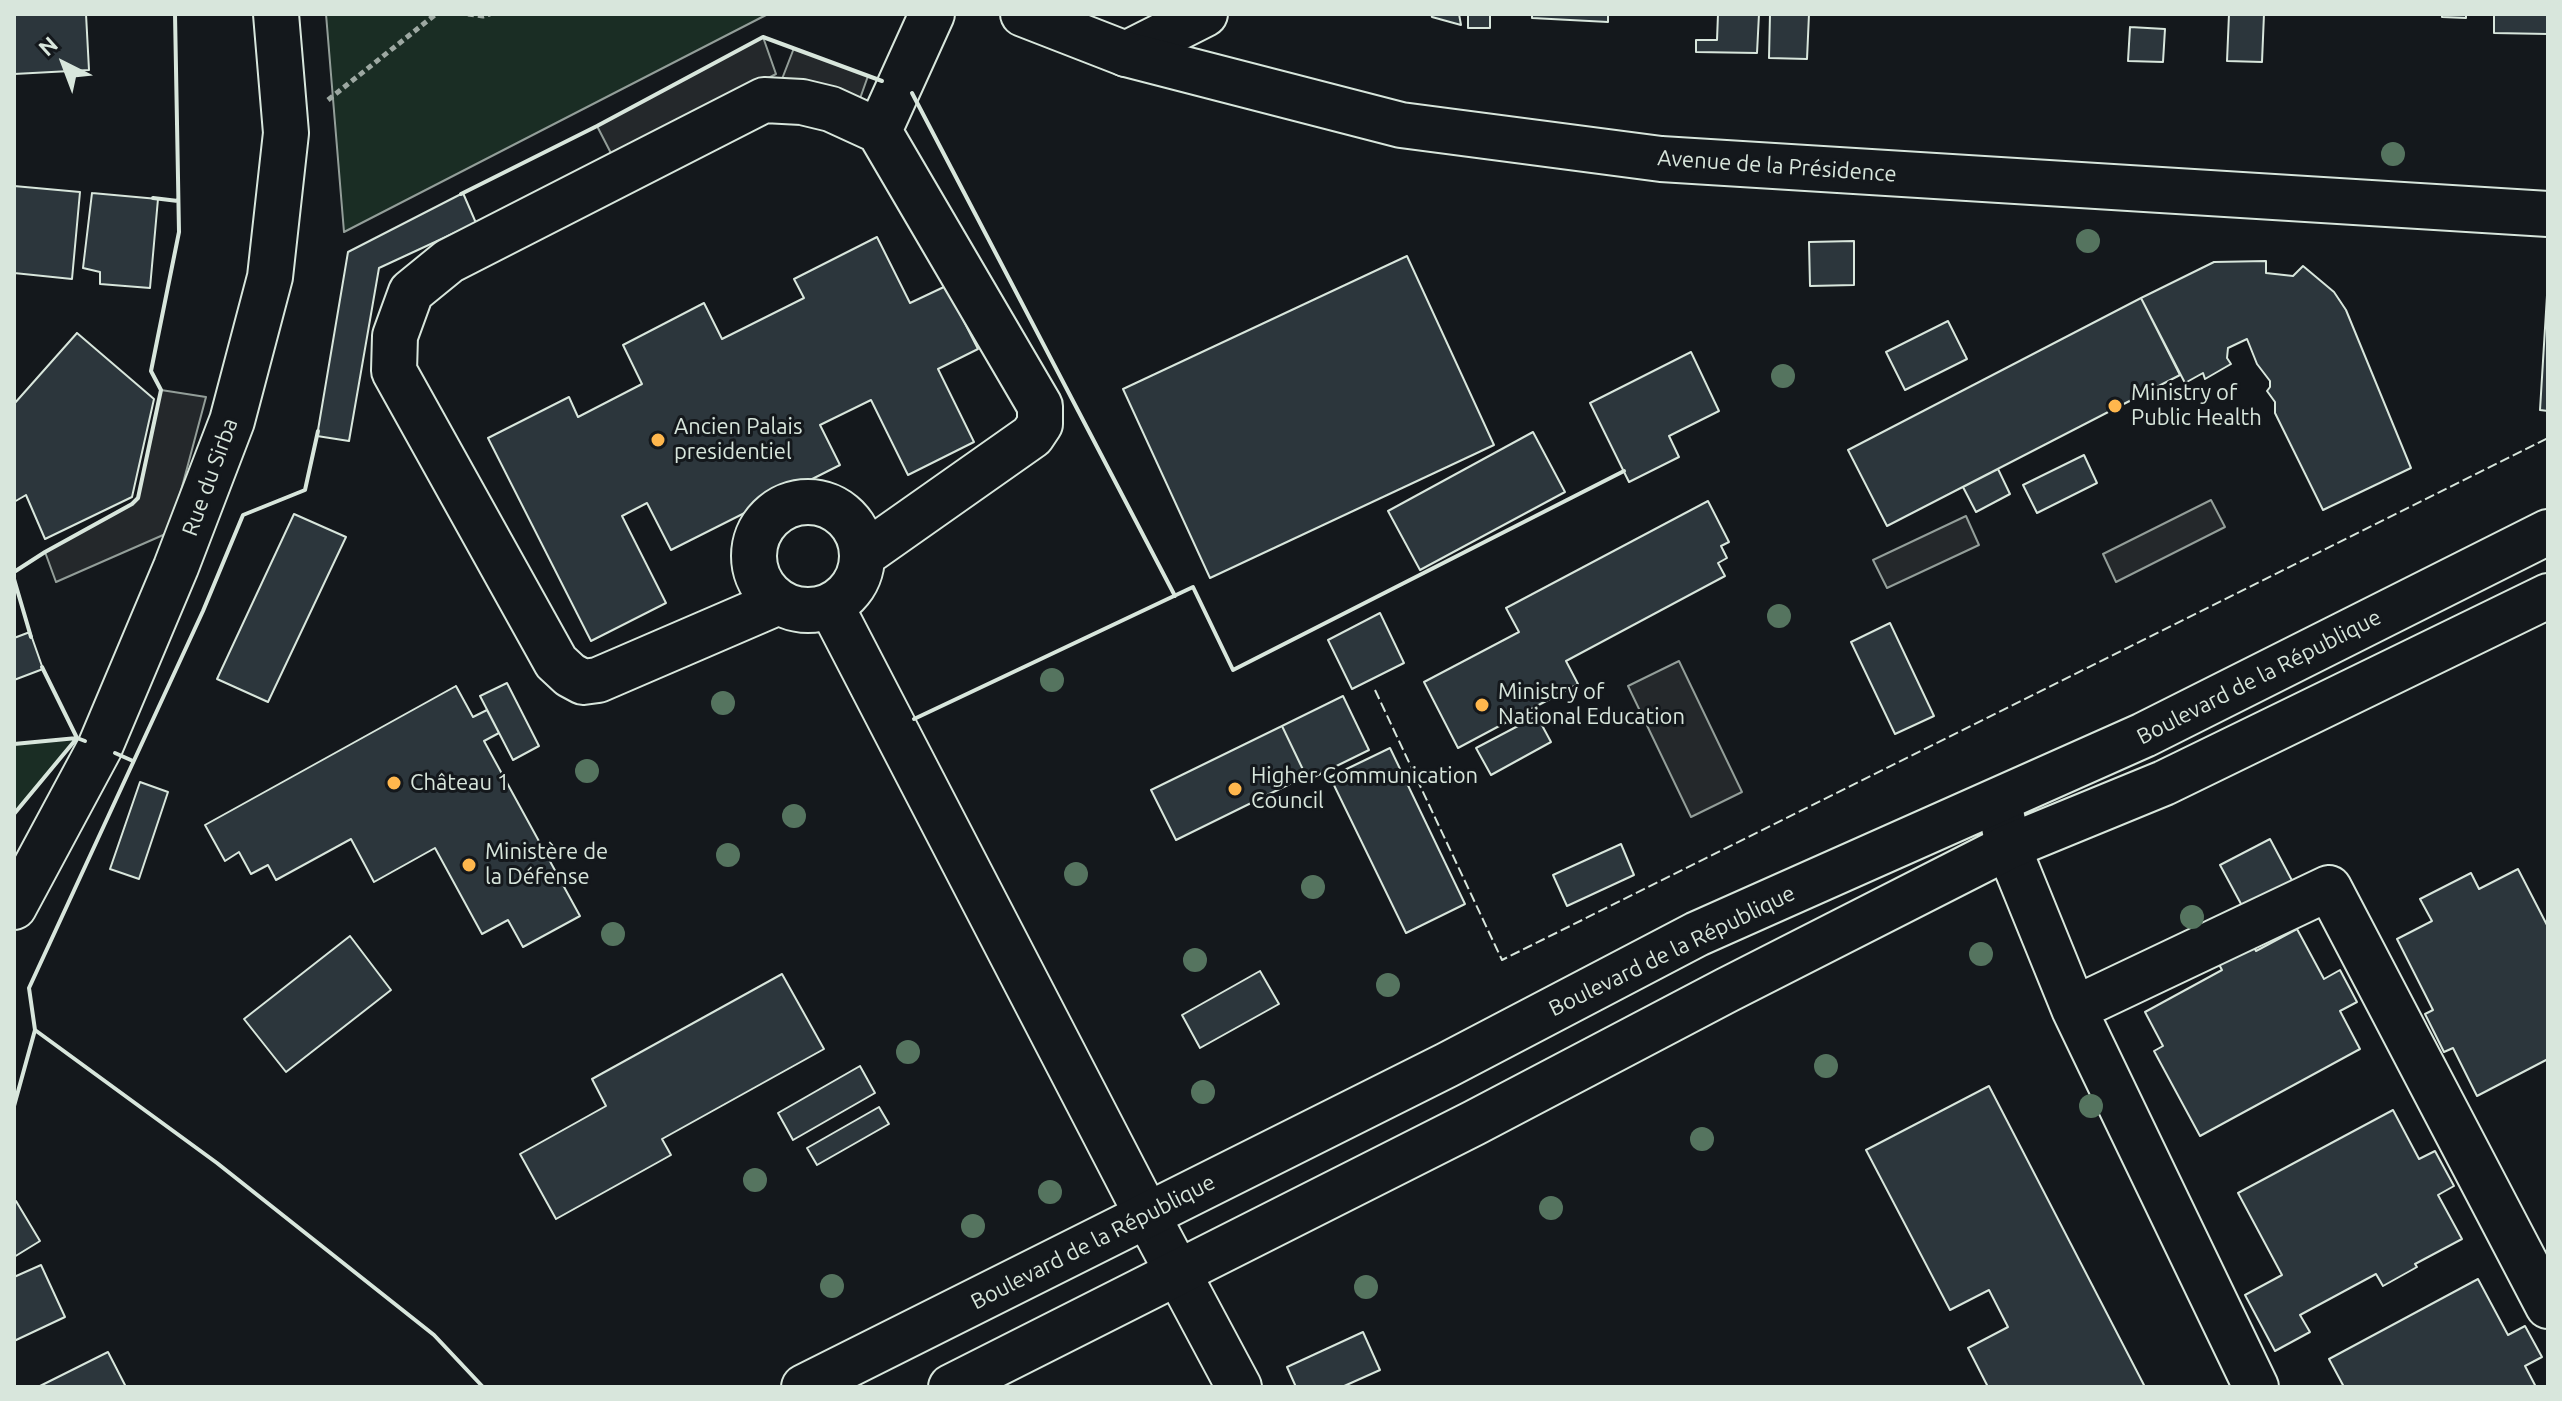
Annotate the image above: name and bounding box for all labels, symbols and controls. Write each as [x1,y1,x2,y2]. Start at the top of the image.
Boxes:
north arrow [24,24,104,104]
text: N [33,31,62,61]
street label: Avenue de la Présidence [1656,144,1898,188]
place label: Ministry of Public Health [2131,380,2262,432]
marker: Ministry of Public Health [2106,397,2124,415]
place label: Ancien Palais presidentiel [674,414,802,466]
street label: Rue du Sirba [177,415,243,539]
marker: Ancien Palais presidentiel [649,431,667,449]
street label: Boulevard de la République [2132,604,2386,750]
place label: Ministry of National Education [1498,679,1685,730]
marker: Ministry of National Education [1473,696,1491,714]
place label: Higher Communication Council [1251,763,1478,814]
place label: Château 1 [410,770,509,796]
marker: Château 1 [385,774,403,792]
marker: Higher Communication Council [1226,780,1244,798]
place label: Ministère de la Défense [485,839,608,890]
marker: Ministère de la Défense [460,856,478,874]
street label: Boulevard de la République [1545,880,1799,1022]
street label: Boulevard de la République [966,1169,1220,1315]

